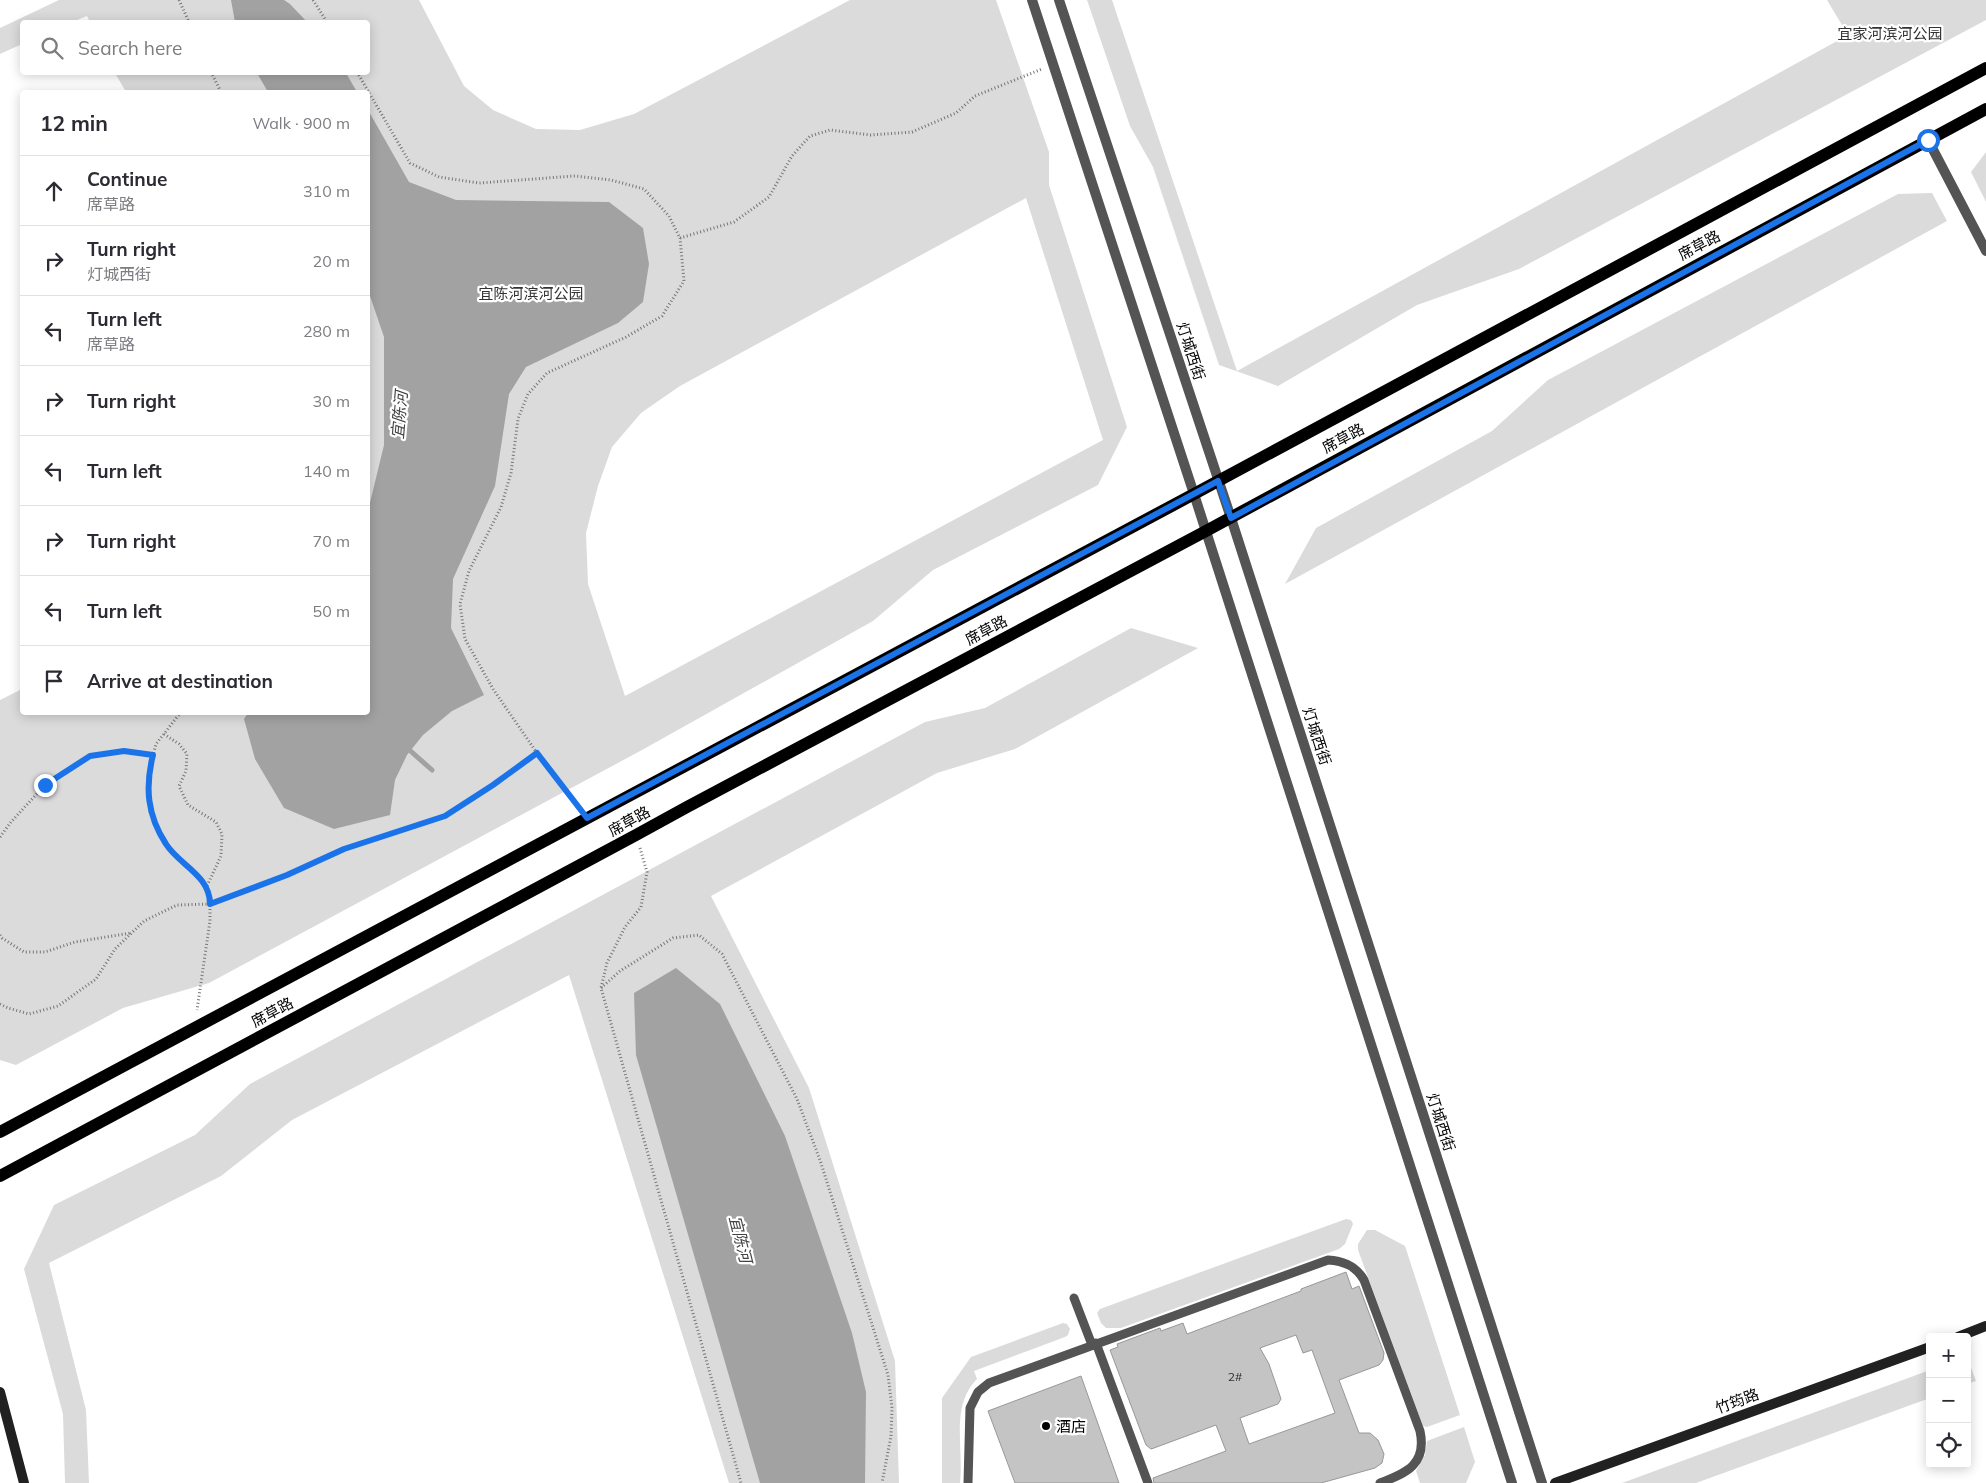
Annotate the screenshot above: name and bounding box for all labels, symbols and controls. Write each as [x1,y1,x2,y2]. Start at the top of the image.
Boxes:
search box [20,20,370,75]
park label: 宜家河滨河公园 [1837,24,1943,43]
icon: search [38,34,66,62]
text: Search here [78,36,182,60]
text: 12 min [40,110,108,136]
text: Walk · 900 m [252,113,350,133]
route start [1917,129,1940,152]
text: Continue [87,167,167,191]
icon: ahead [40,177,68,205]
text: 310 m [303,181,350,201]
text: 席草路 [87,194,135,214]
street label: 席草路 [1675,226,1723,264]
text: Turn right [87,237,176,261]
icon: right [40,247,68,275]
text: 20 m [313,251,350,271]
text: 灯城西街 [87,264,151,284]
park label: 宜陈河滨河公园 [478,284,584,303]
text: Turn left [87,307,162,331]
icon: left [40,317,68,345]
street label: 灯城西街 [1173,320,1209,382]
text: 280 m [303,321,350,341]
text: 席草路 [87,334,135,354]
icon: right [40,387,68,415]
water label: 宜陈河 [387,387,411,440]
text: Turn right [87,389,176,413]
text: 30 m [313,391,350,411]
street label: 席草路 [1319,419,1367,457]
icon: left [40,457,68,485]
text: Turn left [87,459,162,483]
text: 140 m [303,461,350,481]
icon: right [40,527,68,555]
text: Turn right [87,529,176,553]
text: 70 m [313,531,350,551]
icon: left [40,597,68,625]
text: Turn left [87,599,162,623]
text: 50 m [313,601,350,621]
street label: 席草路 [962,611,1010,649]
icon: arrive [40,667,68,695]
text: Arrive at destination [87,669,273,693]
street label: 灯城西街 [1299,705,1335,767]
route end [34,774,57,797]
street label: 席草路 [605,802,653,840]
street label: 席草路 [248,993,296,1031]
street label: 灯城西街 [1423,1091,1459,1153]
water label: 宜陈河 [725,1213,757,1268]
map controls [1926,1333,1971,1468]
button: + [1926,1333,1971,1378]
house number: 2# [1228,1369,1242,1384]
button: − [1926,1378,1971,1423]
street label: 竹筠路 [1713,1384,1761,1418]
place label: 酒店 [1056,1417,1086,1436]
marker: 酒店 [1040,1420,1052,1432]
button: locate [1926,1423,1971,1468]

